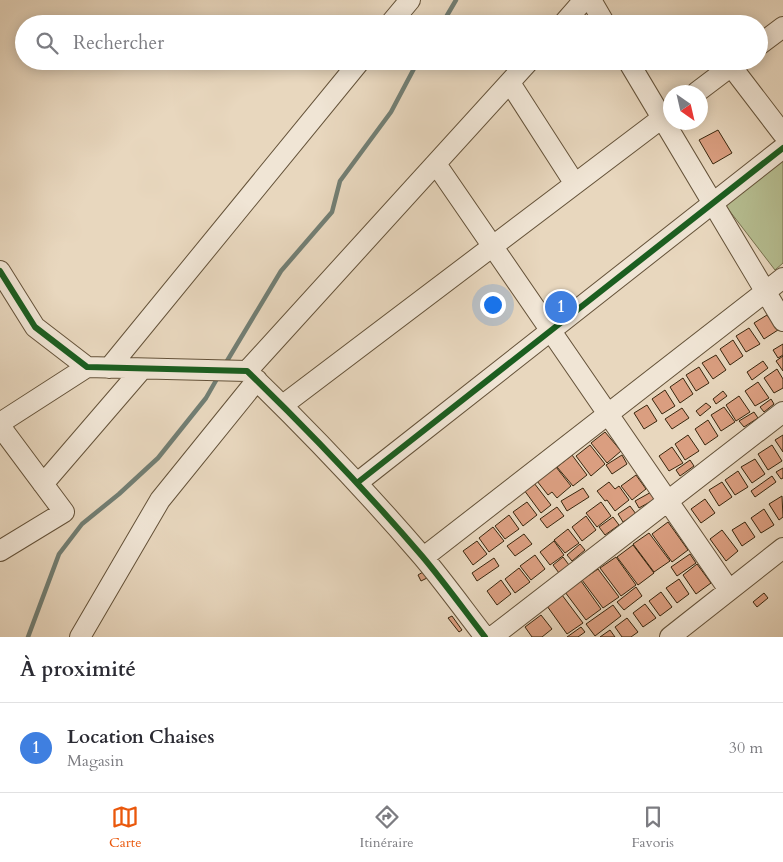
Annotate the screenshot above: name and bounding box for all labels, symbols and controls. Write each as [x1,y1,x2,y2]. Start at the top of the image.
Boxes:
search box [15,15,768,70]
icon: search [33,29,61,57]
text: Rechercher [73,30,164,56]
north arrow [663,85,708,130]
pin: 1 [545,288,577,326]
your location [480,292,506,318]
text: À proximité [20,655,136,684]
text: Location Chaises [67,724,214,750]
text: 1 [32,737,40,759]
text: 30 m [729,737,763,759]
text: Magasin [67,750,124,772]
tab: Carte [109,803,142,852]
tab: Itinéraire [360,803,414,852]
tab: Favoris [632,803,674,852]

